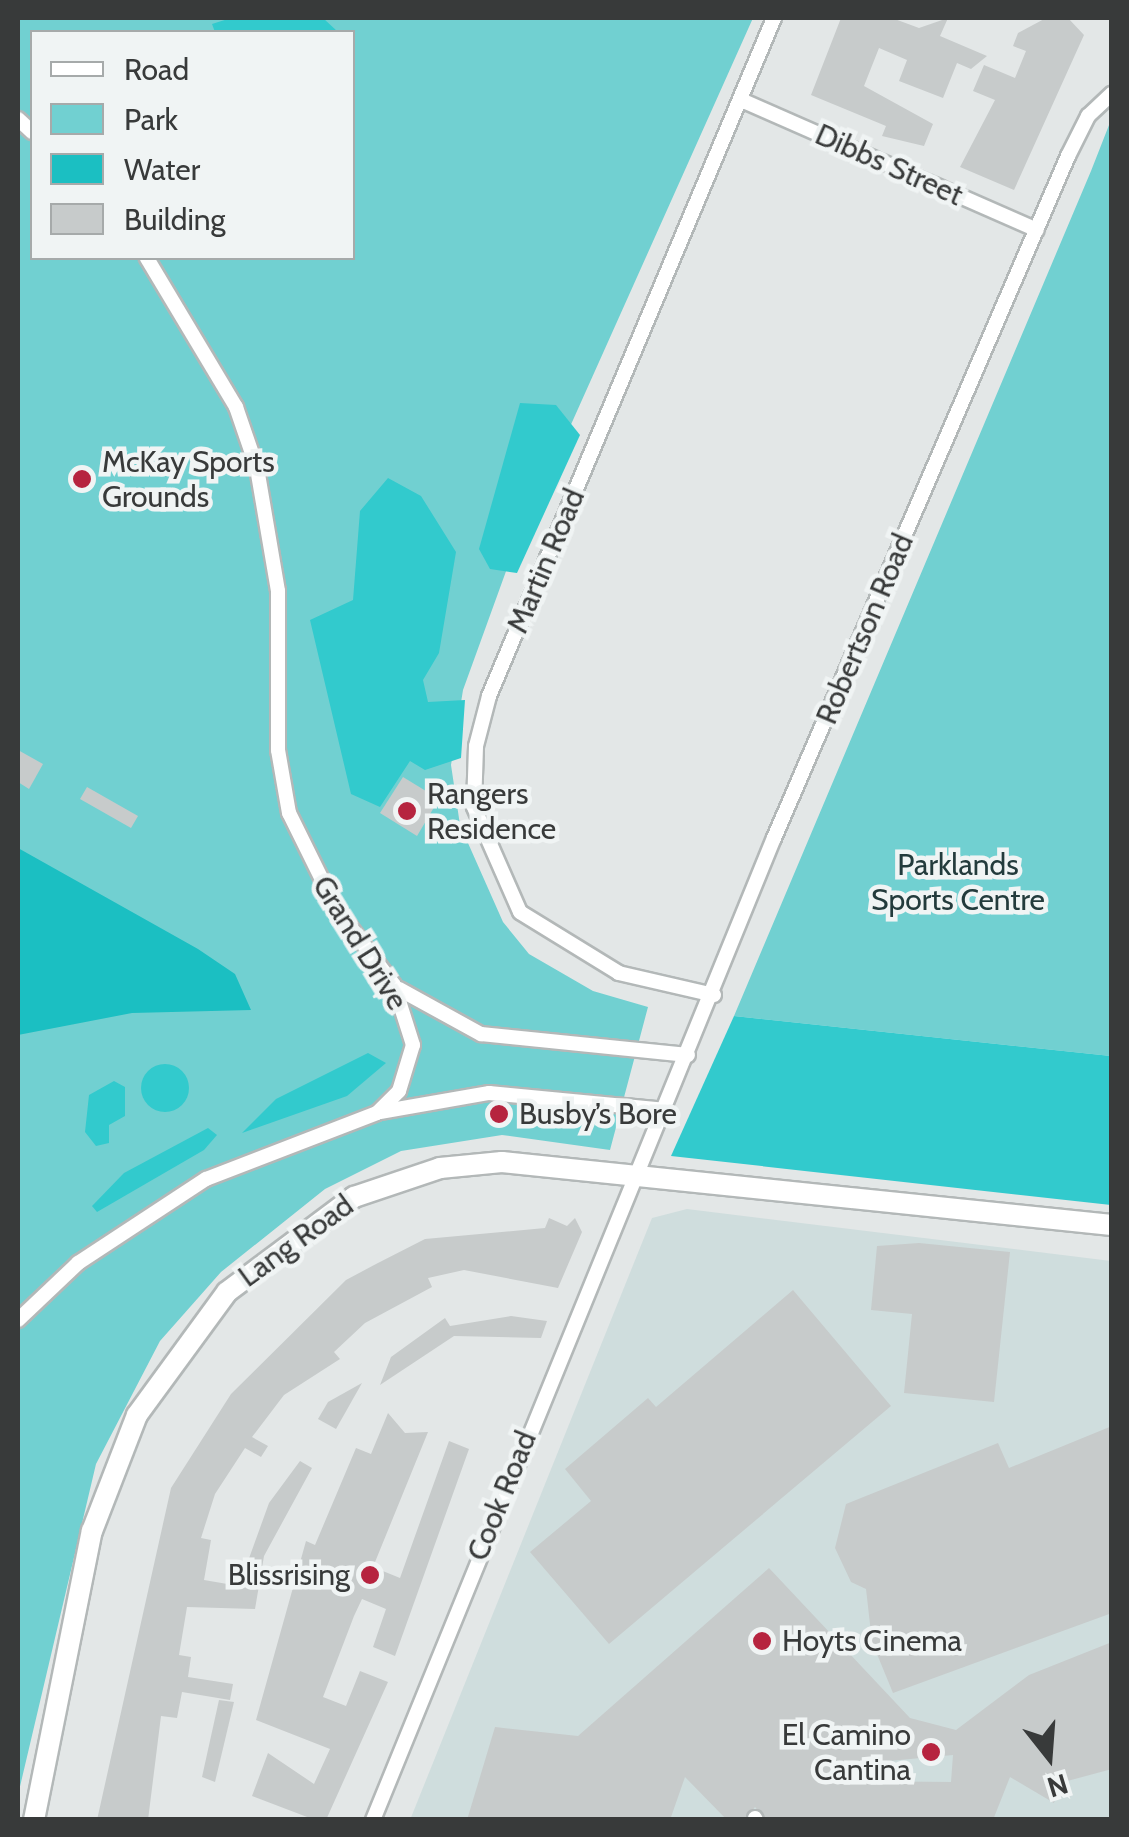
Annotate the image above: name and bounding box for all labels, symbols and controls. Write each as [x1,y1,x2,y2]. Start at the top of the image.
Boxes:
legend [30,30,355,260]
text: Road [124,51,189,88]
text: Park [124,101,178,138]
street label: Dibbs Street [810,117,968,213]
text: Water [124,151,200,188]
text: Building [124,201,226,238]
place label: McKay Sports Grounds [102,444,275,514]
marker: McKay Sports Grounds [71,468,93,490]
street label: Martin Road [500,483,592,639]
street label: Robertson Road [809,528,921,730]
place label: Rangers Residence [427,776,556,846]
marker: Rangers Residence [396,800,418,822]
park label: Parklands Sports Centre [871,847,1045,918]
street label: Grand Drive [305,869,415,1017]
place label: Busby’s Bore [519,1096,677,1132]
marker: Busby’s Bore [488,1103,510,1125]
street label: Lang Road [232,1187,360,1295]
street label: Cook Road [460,1426,544,1566]
place label: Blissrising [228,1557,350,1593]
marker: Blissrising [359,1564,381,1586]
place label: Hoyts Cinema [782,1623,962,1659]
marker: Hoyts Cinema [751,1630,773,1652]
north arrow [999,1707,1099,1807]
place label: El Camino Cantina [782,1717,911,1788]
marker: El Camino Cantina [920,1741,942,1763]
text: N [1043,1767,1072,1805]

